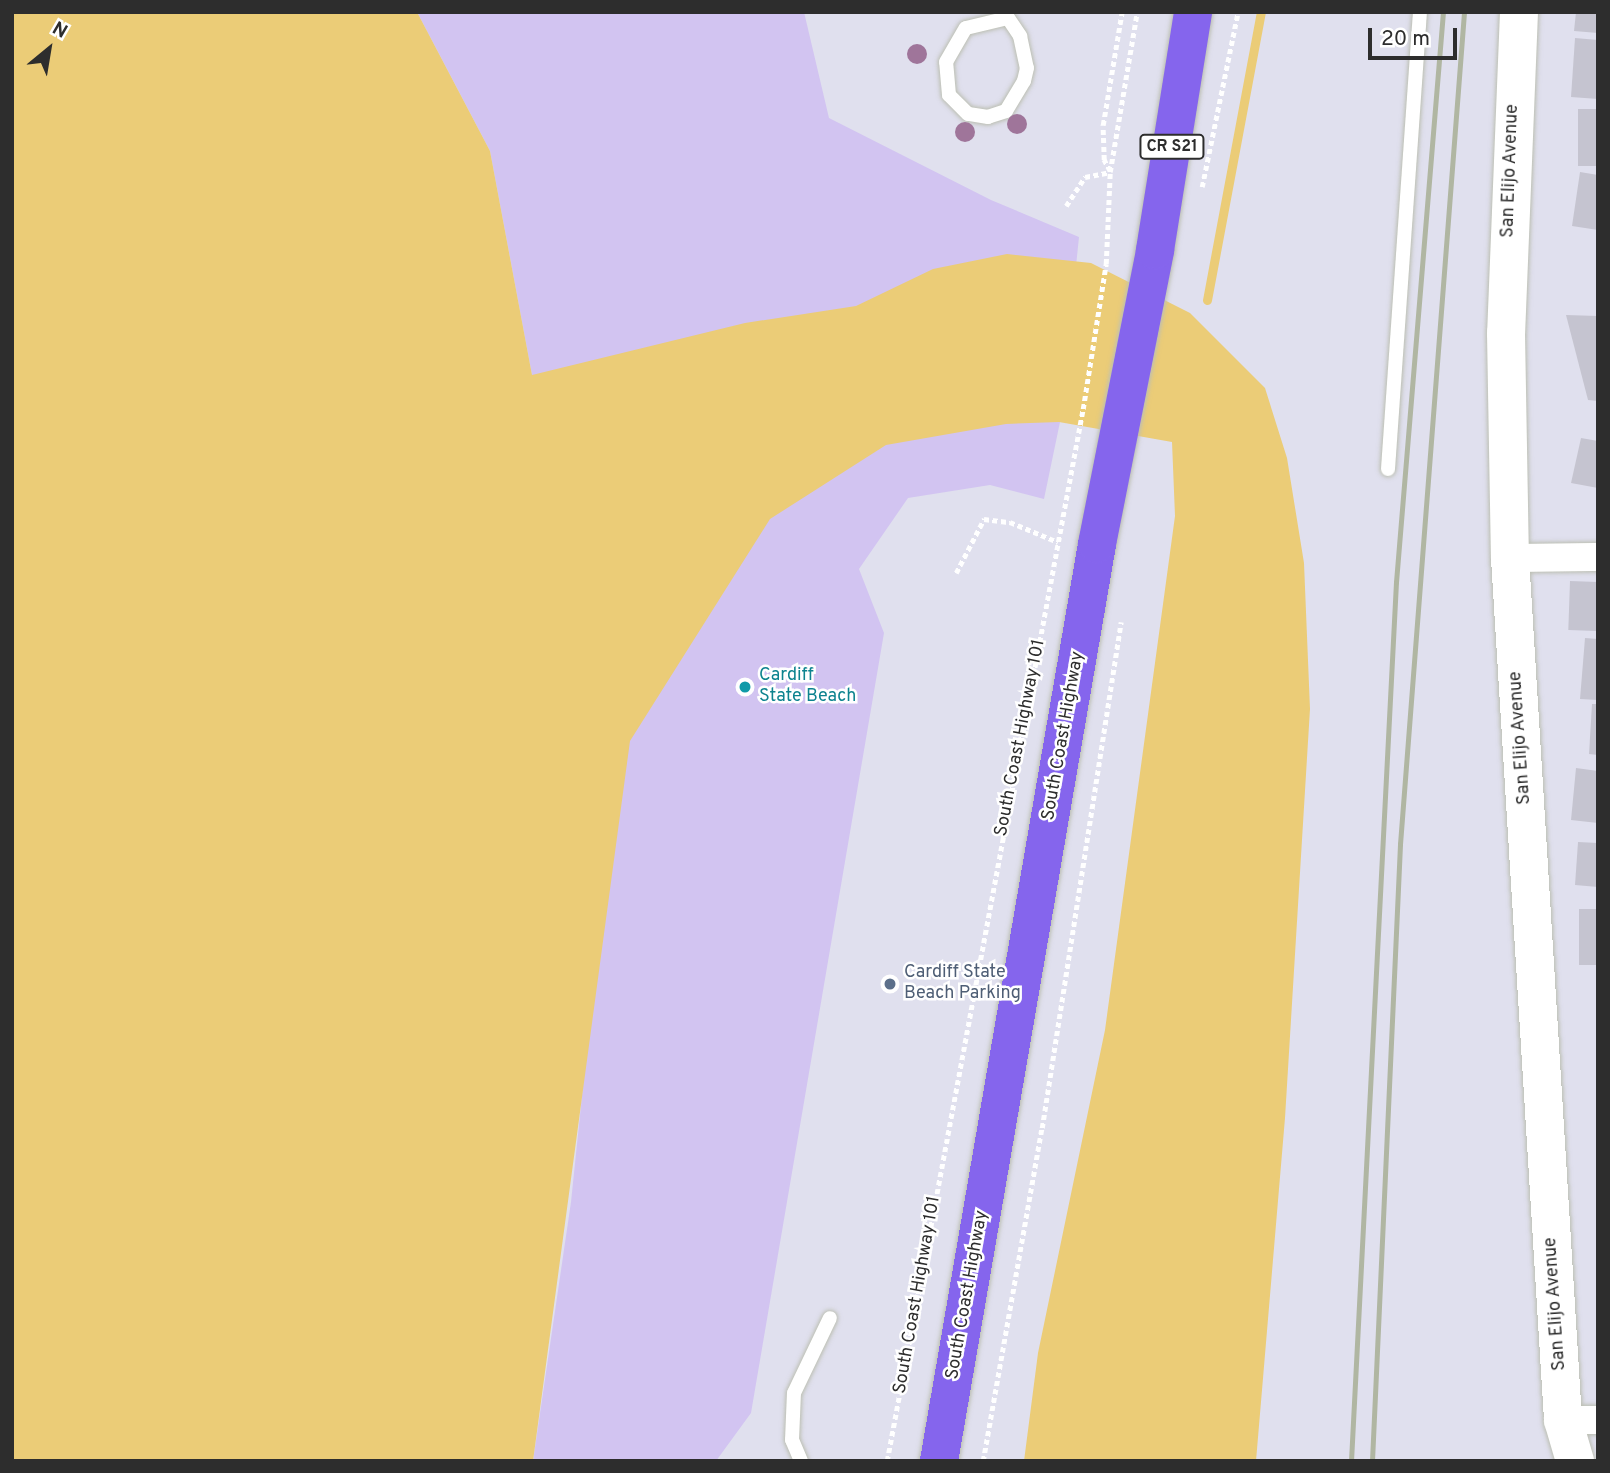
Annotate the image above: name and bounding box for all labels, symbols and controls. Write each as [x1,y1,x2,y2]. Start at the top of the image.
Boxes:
north arrow [14,14,84,84]
scale bar [1372,14,1461,58]
text: N [48,17,71,45]
text: 20 m [1381,26,1430,53]
street label: San Elijo Avenue [1498,103,1524,239]
road number: CR S21 [1139,134,1205,160]
street label: South Coast Highway 101 [991,638,1051,838]
street label: South Coast Highway [1039,650,1089,822]
place label: Cardiff State Beach [759,666,856,708]
street label: San Elijo Avenue [1506,670,1536,806]
marker: Cardiff State Beach [737,679,753,695]
place label: Cardiff State Beach Parking [904,963,1021,1006]
marker: Cardiff State Beach Parking [882,976,898,992]
street label: South Coast Highway 101 [890,1194,946,1396]
street label: South Coast Highway [943,1209,993,1381]
street label: San Elijo Avenue [1541,1236,1571,1372]

